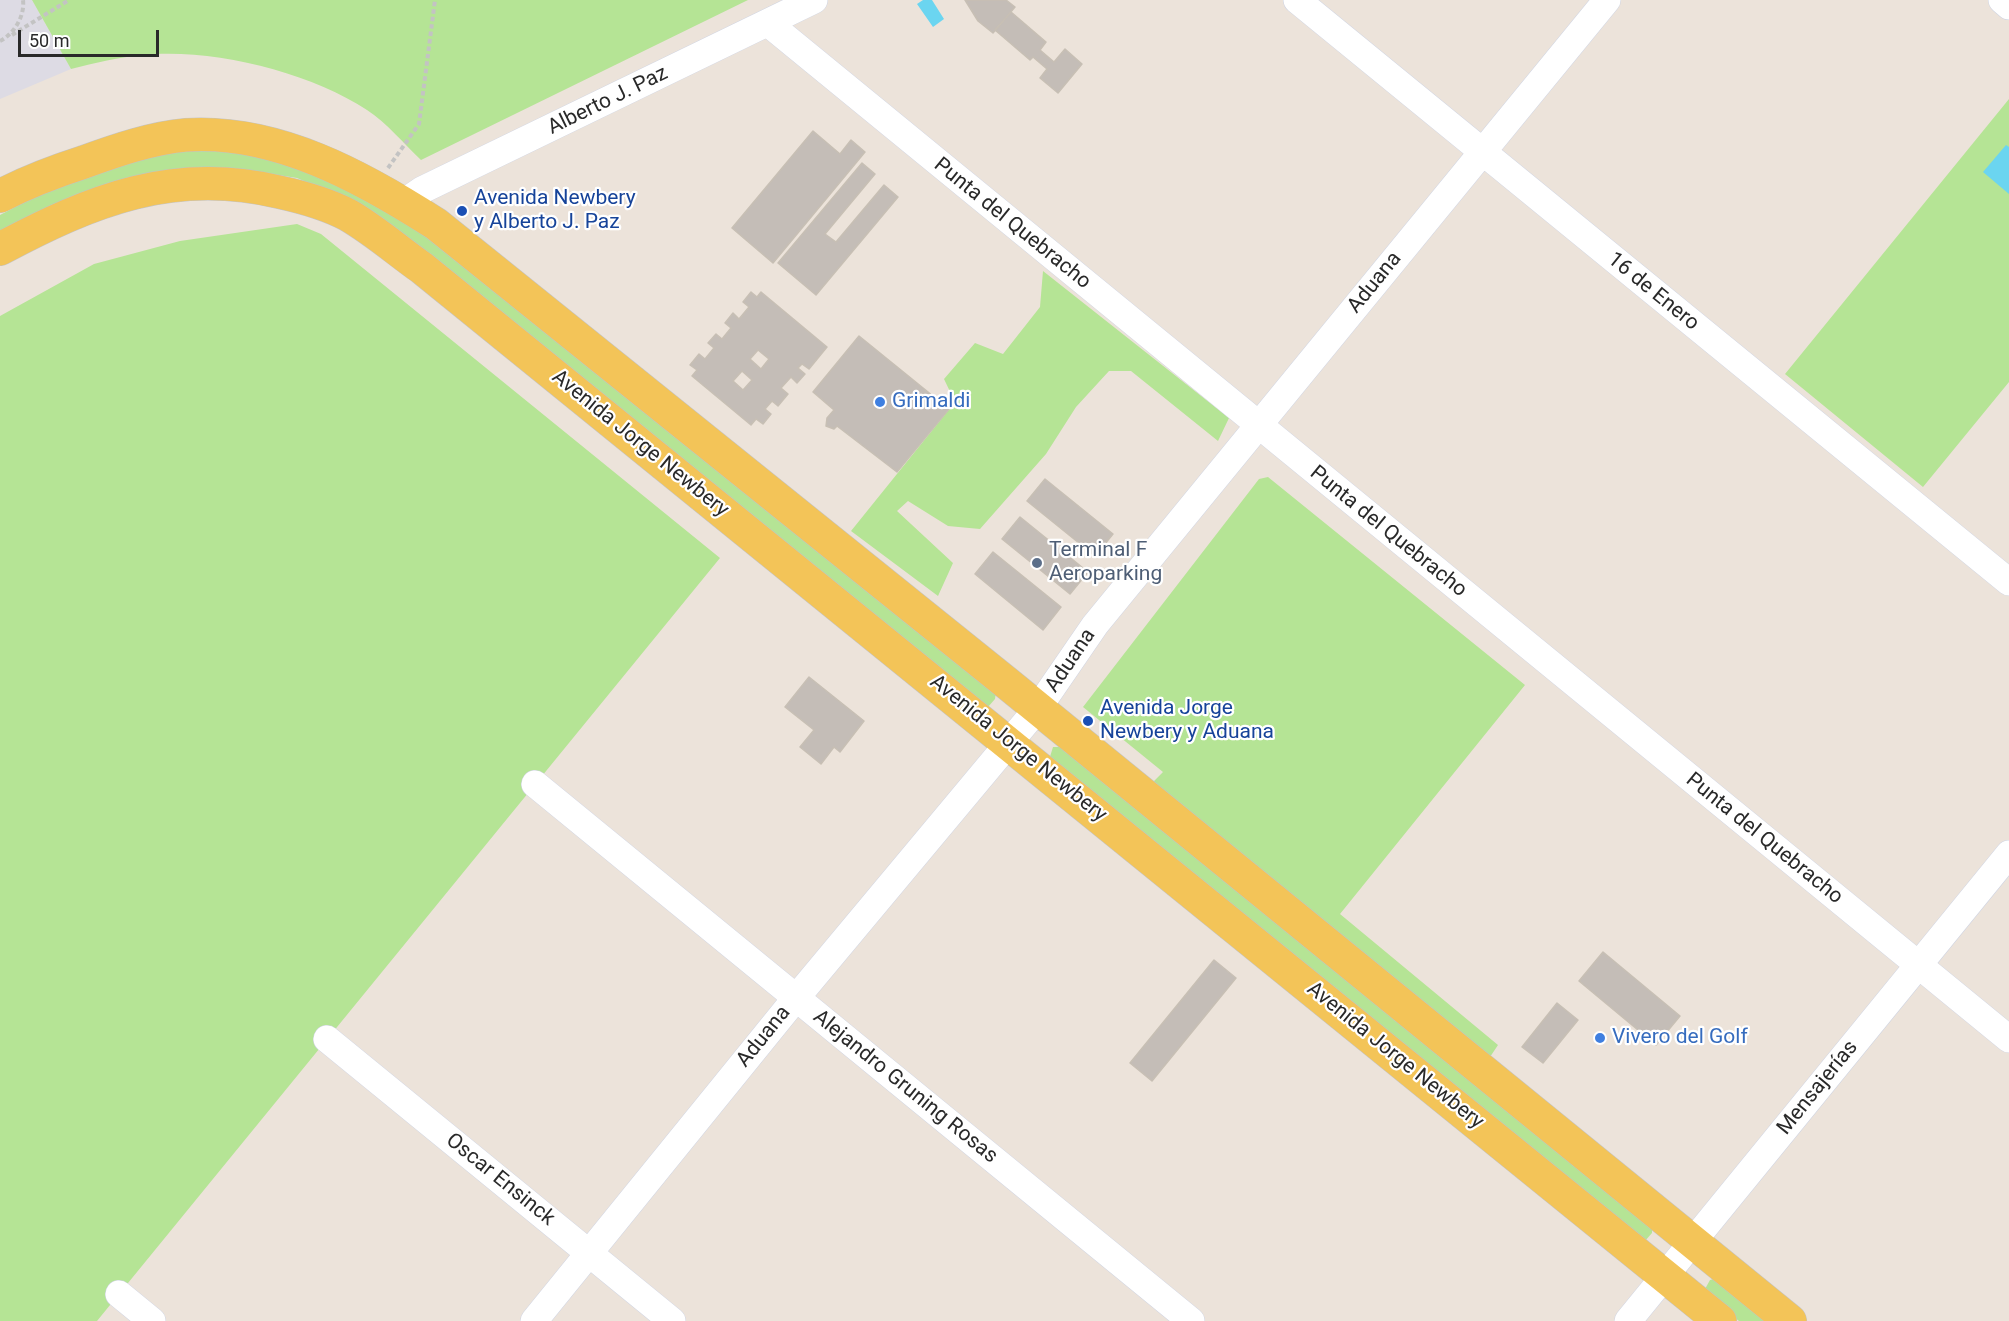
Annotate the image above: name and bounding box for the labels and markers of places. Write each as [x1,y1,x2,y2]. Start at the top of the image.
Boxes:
place label: Avenida Newbery y Alberto J. Paz [474,186,636,236]
marker: Avenida Newbery y Alberto J. Paz [455,204,469,218]
place label: Grimaldi [892,389,970,415]
marker: Grimaldi [873,395,887,409]
place label: Terminal F Aeroparking [1049,538,1162,588]
marker: Terminal F Aeroparking [1030,556,1044,570]
place label: Avenida Jorge Newbery y Aduana [1100,696,1274,746]
marker: Avenida Jorge Newbery y Aduana [1081,714,1095,728]
place label: Vivero del Golf [1612,1025,1748,1051]
marker: Vivero del Golf [1593,1031,1607,1045]

